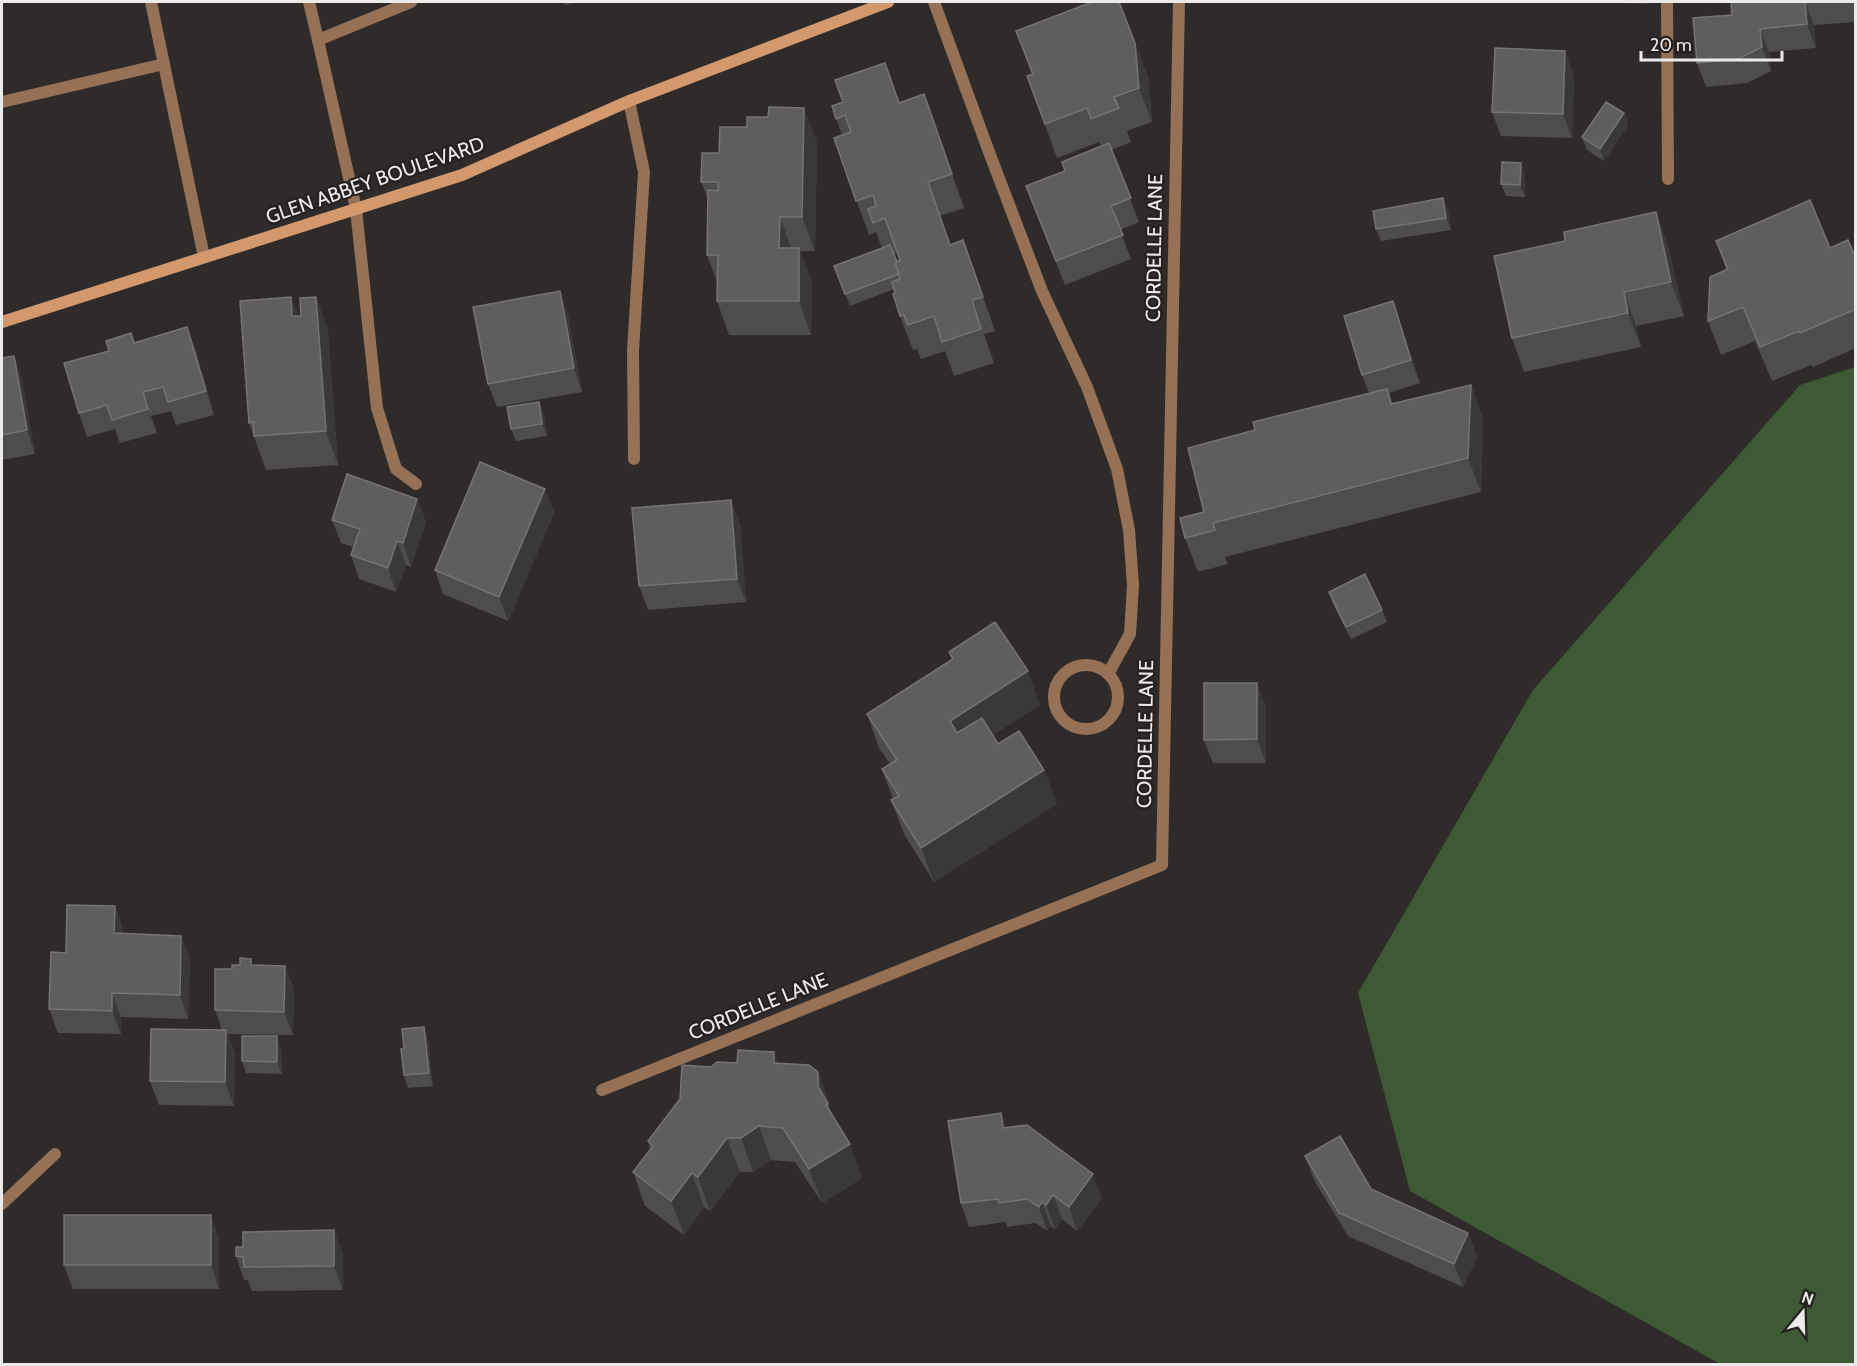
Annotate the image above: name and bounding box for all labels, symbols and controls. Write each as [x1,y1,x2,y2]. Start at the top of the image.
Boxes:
scale bar [1641,24,1782,62]
text: 20 m [1650,34,1692,56]
street label: GLEN ABBEY BOULEVARD [263,131,487,229]
street label: CORDELLE LANE [1141,174,1167,322]
street label: CORDELLE LANE [1132,660,1158,808]
street label: CORDELLE LANE [685,967,831,1045]
north arrow [1773,1282,1833,1342]
text: N [1799,1287,1816,1309]

